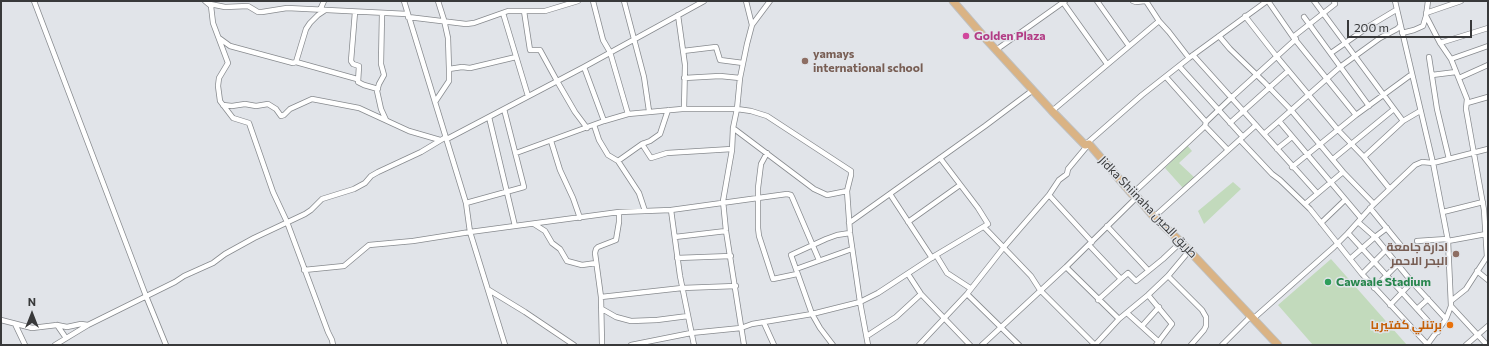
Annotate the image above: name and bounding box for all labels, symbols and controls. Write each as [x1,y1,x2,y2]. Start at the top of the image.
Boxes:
scale bar [1349,12,1474,38]
text: 200 m [1354,20,1389,34]
place label: Golden Plaza [974,29,1046,43]
marker: Golden Plaza [961,31,971,41]
place label: yamays international school [813,47,923,75]
marker: yamays international school [800,56,810,66]
street label: Jidka Shiinaha طريق الصين [1096,153,1200,261]
place label: ادارة جامعة البحر الاحمر [1386,240,1448,268]
marker: ادارة جامعة البحر الاحمر [1451,249,1461,259]
place label: Cawaale Stadium [1336,275,1431,289]
marker: Cawaale Stadium [1323,277,1333,287]
north arrow [12,294,52,334]
text: N [28,295,36,308]
place label: برتنلي كفتيريا [1371,318,1442,332]
marker: برتنلي كفتيريا [1445,320,1455,330]

